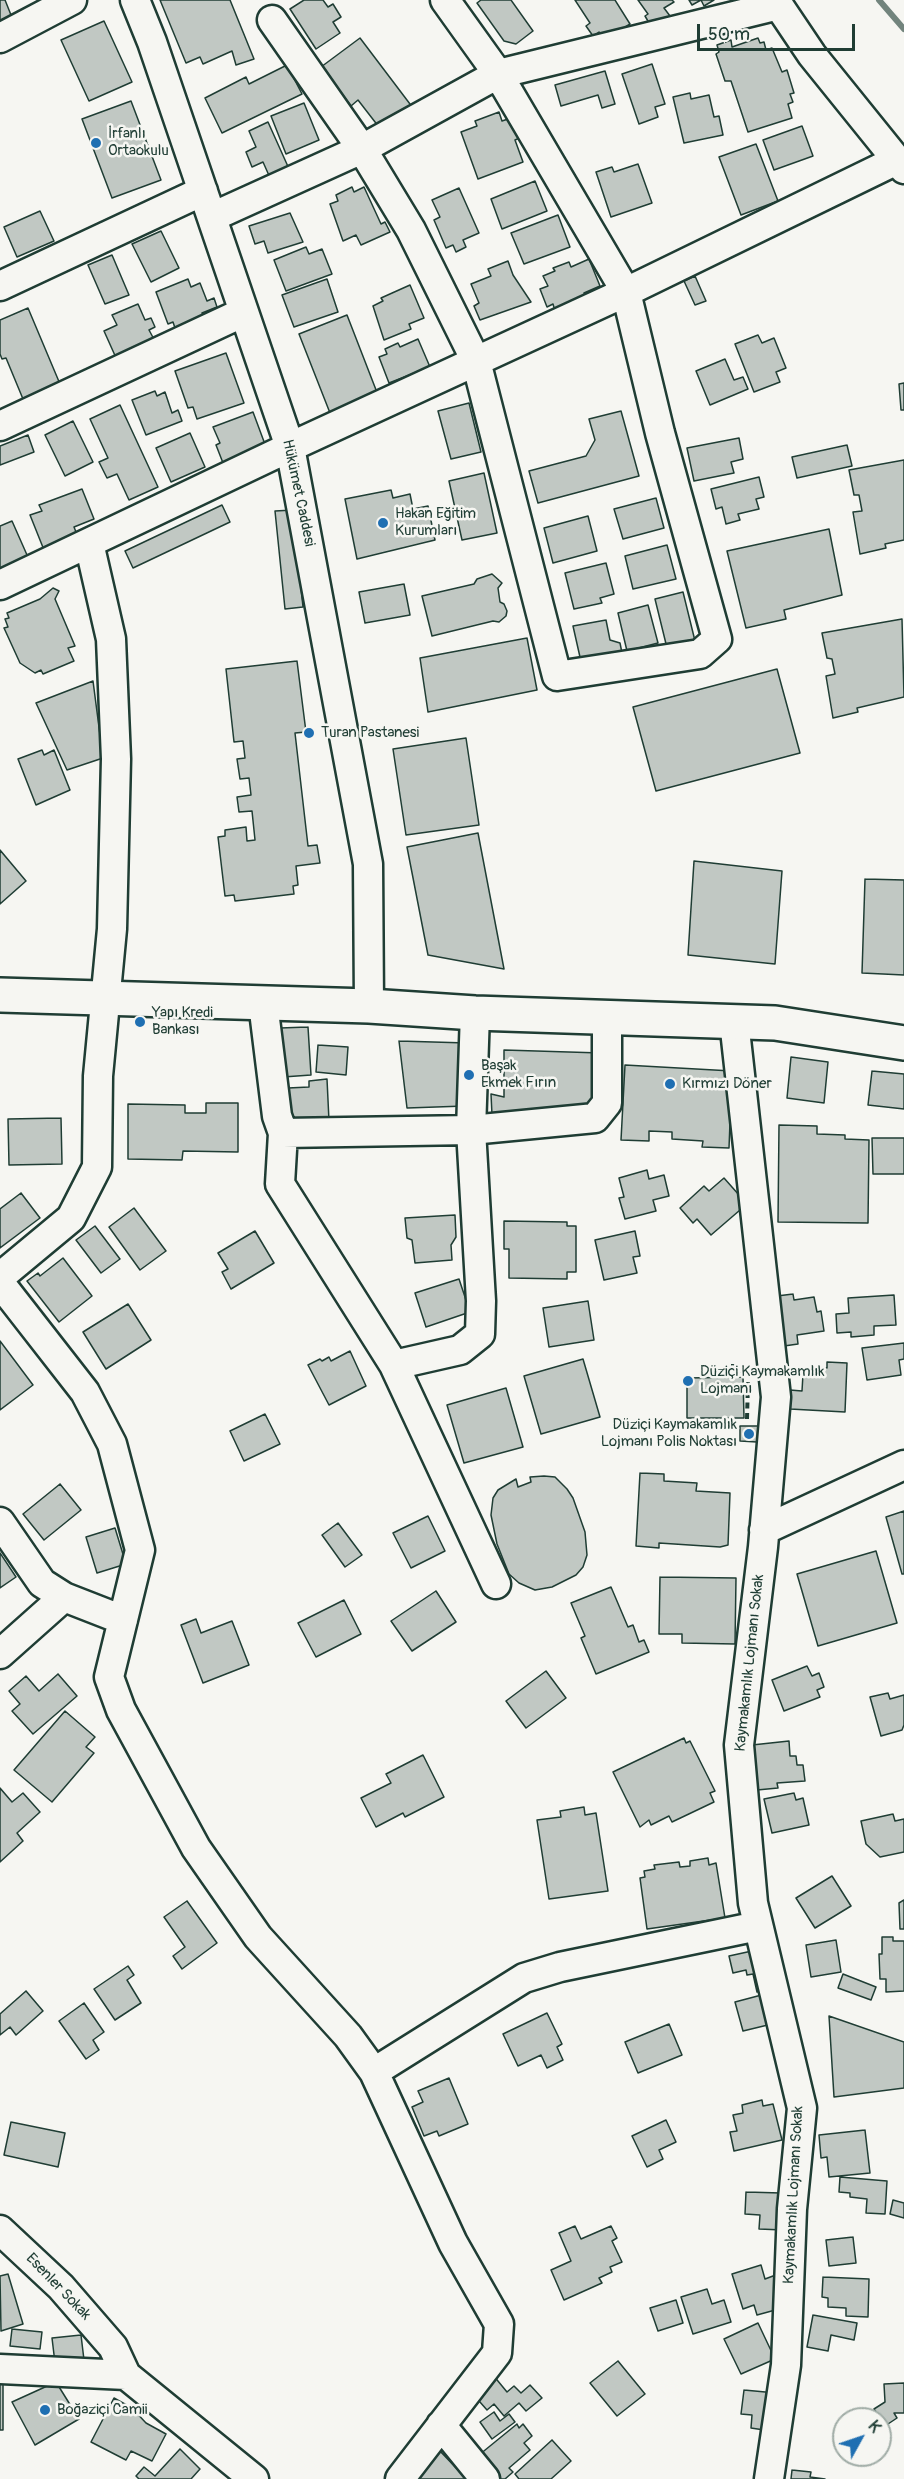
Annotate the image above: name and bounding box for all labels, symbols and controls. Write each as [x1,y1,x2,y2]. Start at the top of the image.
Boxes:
scale bar [700,12,858,50]
text: 50 m [708,23,750,46]
place label: İrfanlı Ortaokulu [108,125,169,160]
marker: İrfanlı Ortaokulu [89,136,103,150]
street label: Hükümet Caddesi [278,438,318,548]
place label: Hakan Eğitim Kurumları [395,505,476,540]
marker: Hakan Eğitim Kurumları [376,516,390,530]
place label: Turan Pastanesi [321,724,419,742]
marker: Turan Pastanesi [302,726,316,740]
place label: Yapı Kredi Bankası [152,1004,213,1039]
marker: Yapı Kredi Bankası [133,1015,147,1029]
place label: Başak Ekmek Fırın [481,1057,556,1092]
marker: Başak Ekmek Fırın [462,1068,476,1082]
place label: Kırmızı Döner [682,1075,772,1093]
marker: Kırmızı Döner [663,1077,677,1091]
place label: Düziçi Kaymakamlık Lojmanı [700,1363,824,1398]
marker: Düziçi Kaymakamlık Lojmanı [681,1374,695,1388]
place label: Düziçi Kaymakamlık Lojmanı Polis Noktası [601,1416,737,1451]
marker: Düziçi Kaymakamlık Lojmanı Polis Noktası [742,1427,756,1441]
street label: Kaymakamlık Lojmanı Sokak [732,1573,768,1753]
street label: Kaymakamlık Lojmanı Sokak [780,2106,808,2284]
street label: Esenler Sokak [22,2250,94,2324]
place label: Boğaziçi Camii [57,2401,147,2419]
marker: Boğaziçi Camii [38,2403,52,2417]
north arrow [832,2407,892,2467]
text: K [863,2417,885,2437]

